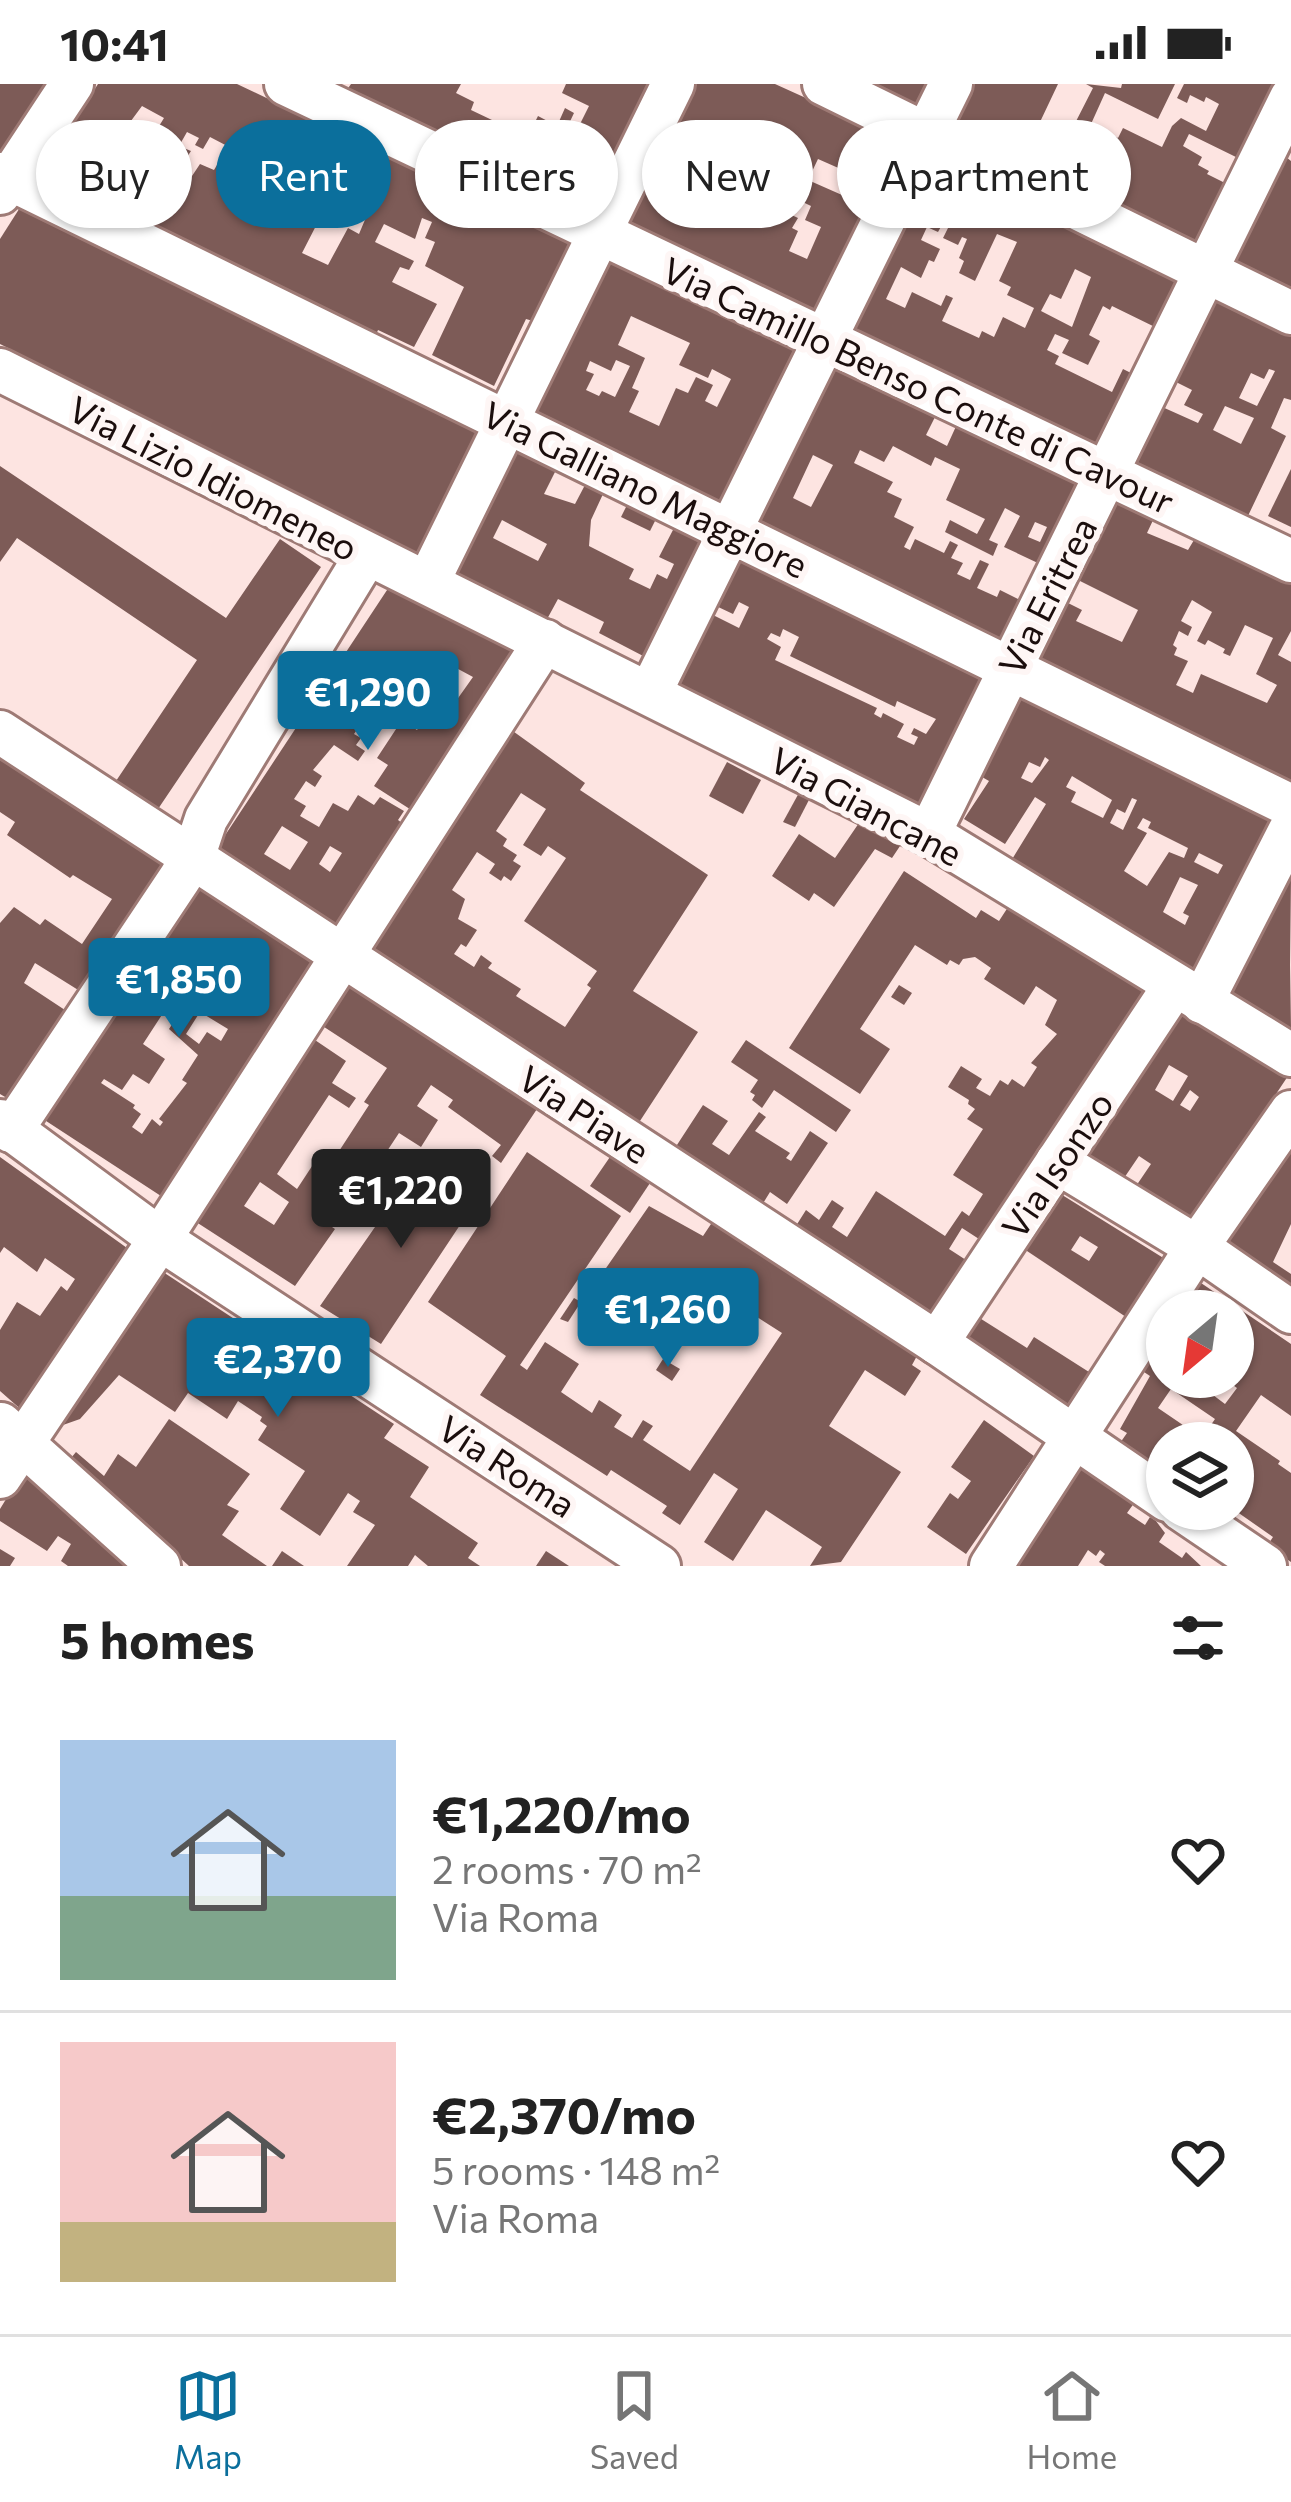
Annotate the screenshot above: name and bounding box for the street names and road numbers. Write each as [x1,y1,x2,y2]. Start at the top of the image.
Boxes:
street label: Via Camillo Benso Conte di Cavour [656,246,1182,522]
street label: Via Lizio Idiomeneo [62,385,366,569]
street label: Via Galliano Maggiore [476,390,816,586]
street label: Via Eritrea [988,509,1104,681]
street label: Via Giancane [764,736,970,874]
street label: Via Piave [511,1055,659,1171]
street label: Via Isonzo [991,1082,1121,1246]
street label: Via Roma [431,1405,585,1525]

